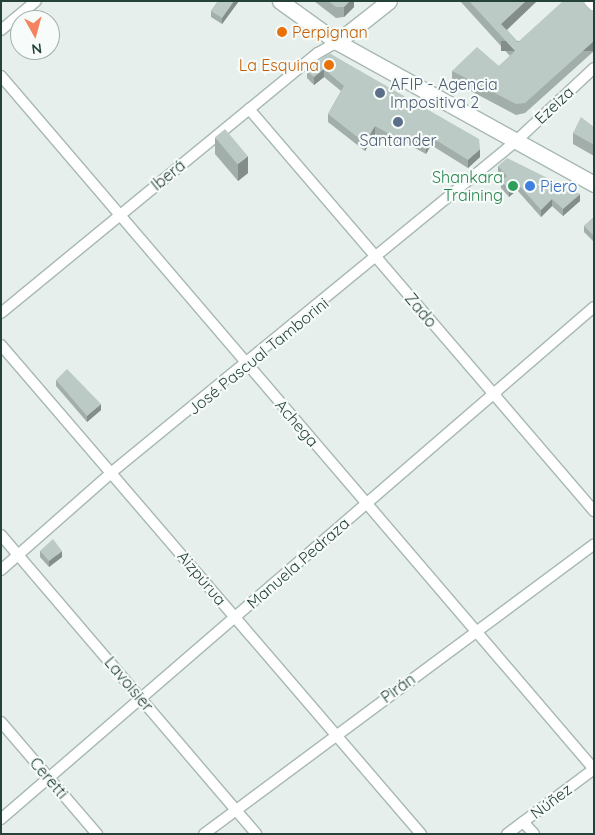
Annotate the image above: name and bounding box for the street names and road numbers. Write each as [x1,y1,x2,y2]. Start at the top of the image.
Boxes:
street label: Ezeiza [530,82,578,128]
street label: Iberá [147,155,189,195]
street label: Zado [401,289,441,331]
street label: José Pascual Tamborini [184,293,332,419]
street label: Achega [271,395,323,451]
street label: Manuela Pedraza [243,513,353,613]
street label: Aizpúrua [174,547,230,609]
street label: Lavoisier [101,653,157,715]
street label: Pirán [377,669,419,707]
street label: Ceretti [26,753,72,803]
street label: Núñez [527,779,575,823]

